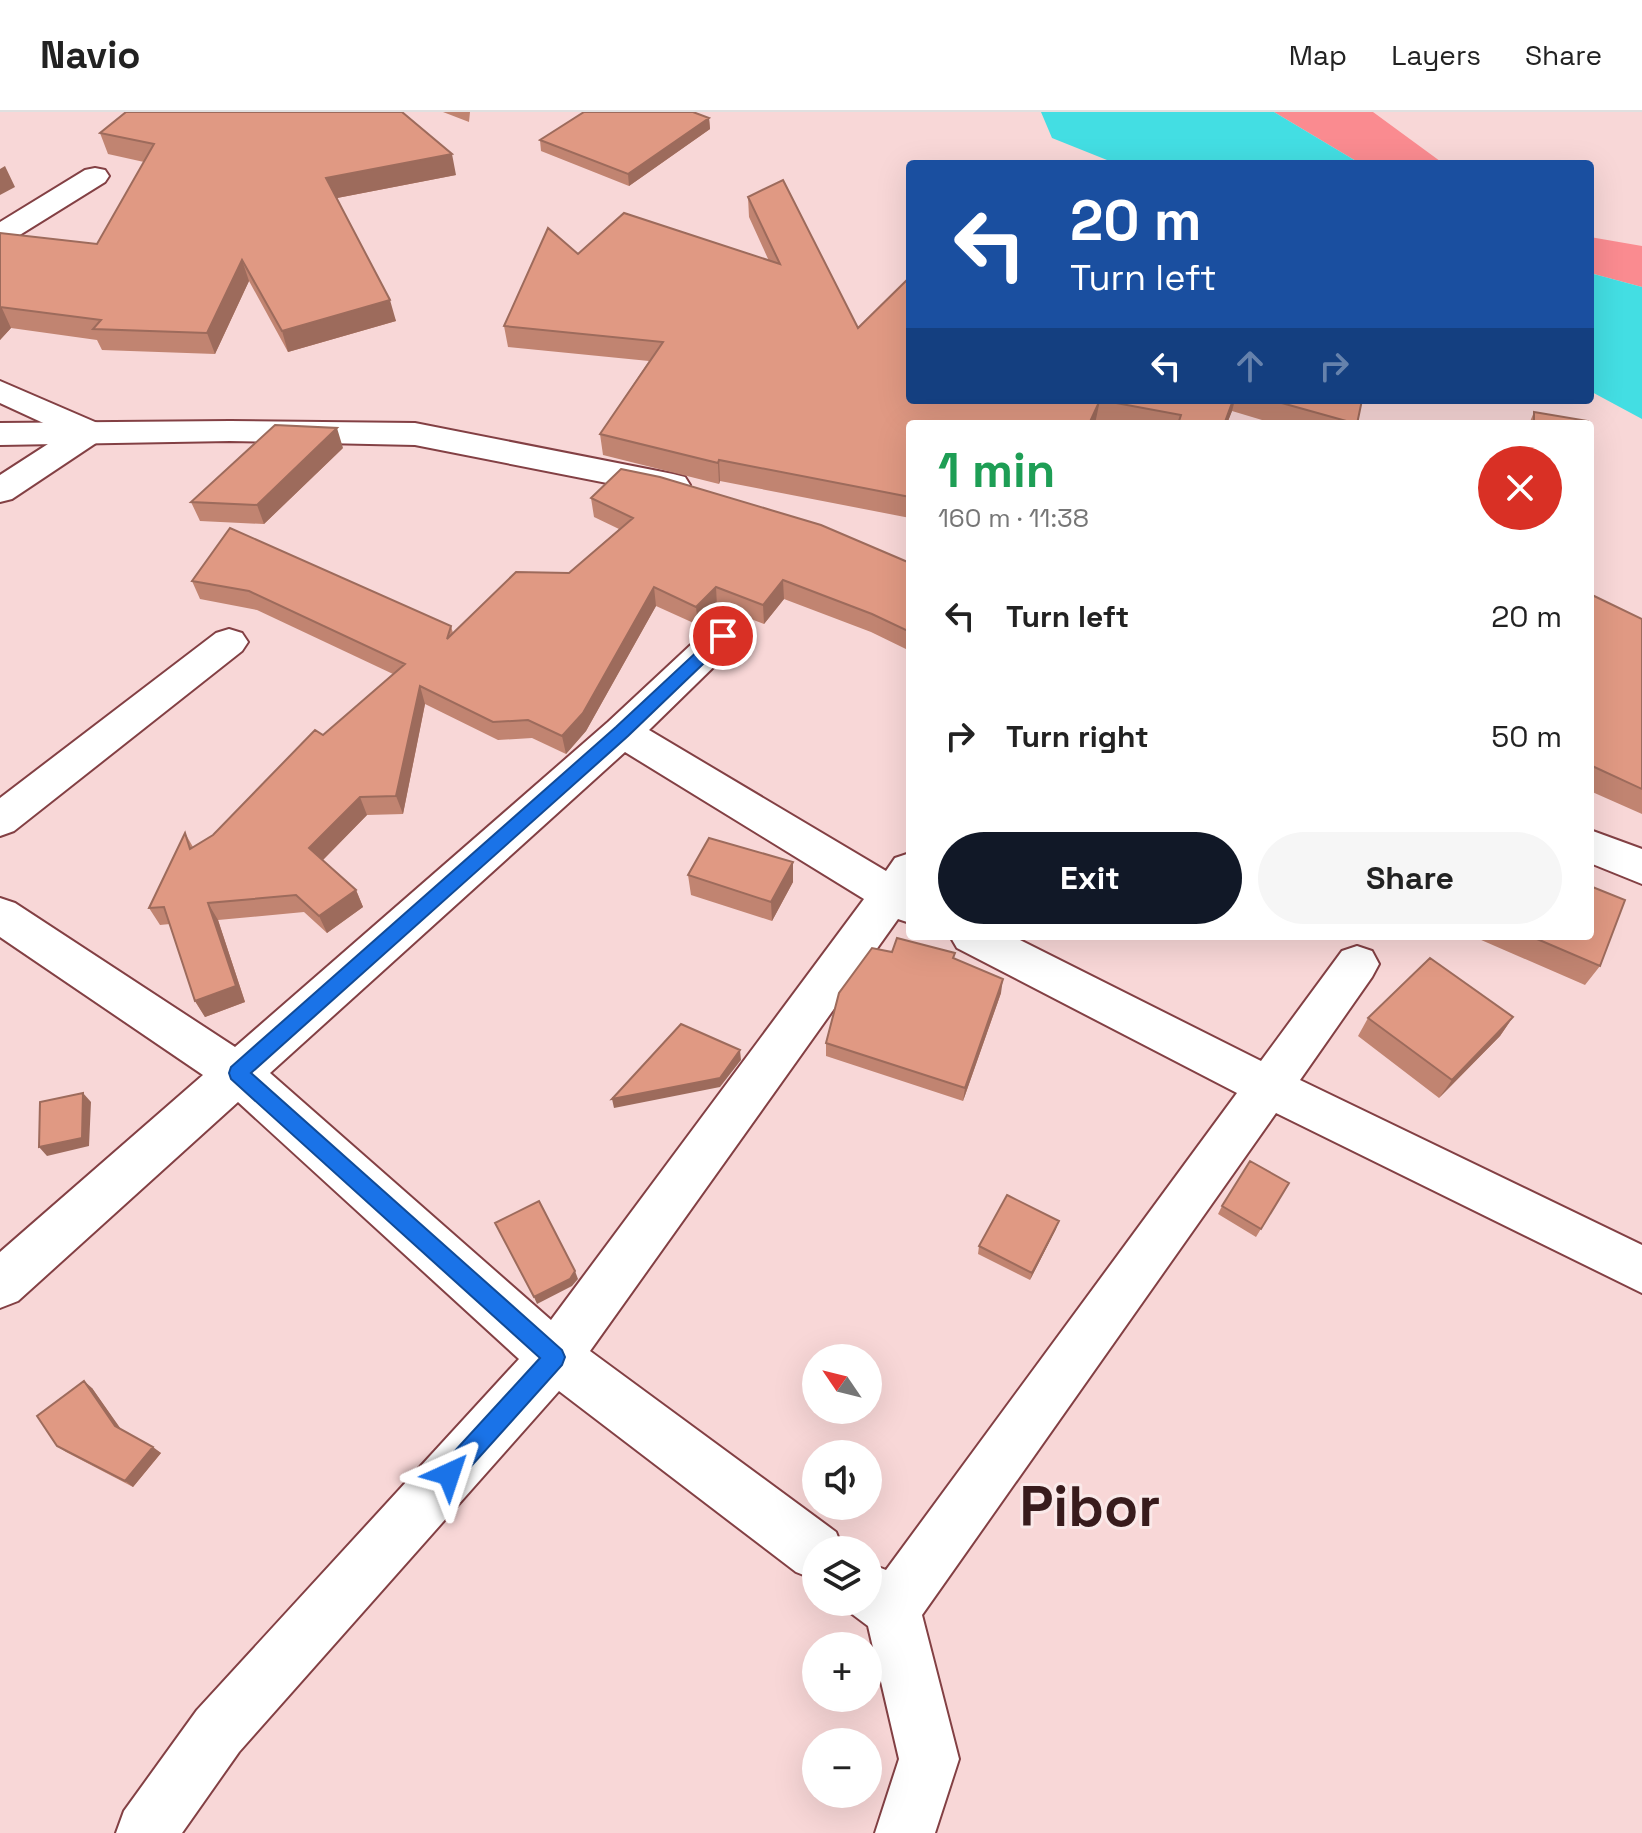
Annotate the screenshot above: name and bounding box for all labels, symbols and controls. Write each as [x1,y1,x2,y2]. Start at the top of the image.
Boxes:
text: Navio [40,31,141,79]
text: Map [1289,37,1347,73]
text: Layers [1391,37,1481,73]
text: Share [1525,37,1602,73]
text: 20 m [1070,185,1202,256]
icon: left [938,192,1042,296]
text: Turn left [1070,255,1217,301]
icon: left [1144,344,1188,388]
icon: ahead [1228,344,1272,388]
icon: right [1312,344,1356,388]
text: 1 min [938,440,1055,501]
button: close [1478,446,1562,530]
text: 160 m · 11:38 [938,501,1089,535]
icon: left [938,594,982,638]
text: Turn left [1006,597,1129,636]
text: 20 m [1491,597,1562,636]
pin [689,602,757,670]
icon: arrive [701,614,745,658]
icon: right [938,714,982,758]
text: Turn right [1006,717,1149,756]
text: 50 m [1491,717,1562,756]
button: Exit [938,832,1242,924]
button: Share [1258,832,1562,924]
north arrow [802,1344,882,1424]
map controls [802,1344,882,1808]
position arrow [407,1432,491,1516]
button: sound [802,1440,882,1520]
district label: Pibor [1020,1471,1160,1542]
button: layers [802,1536,882,1616]
button: + [802,1632,882,1712]
button: − [802,1728,882,1808]

